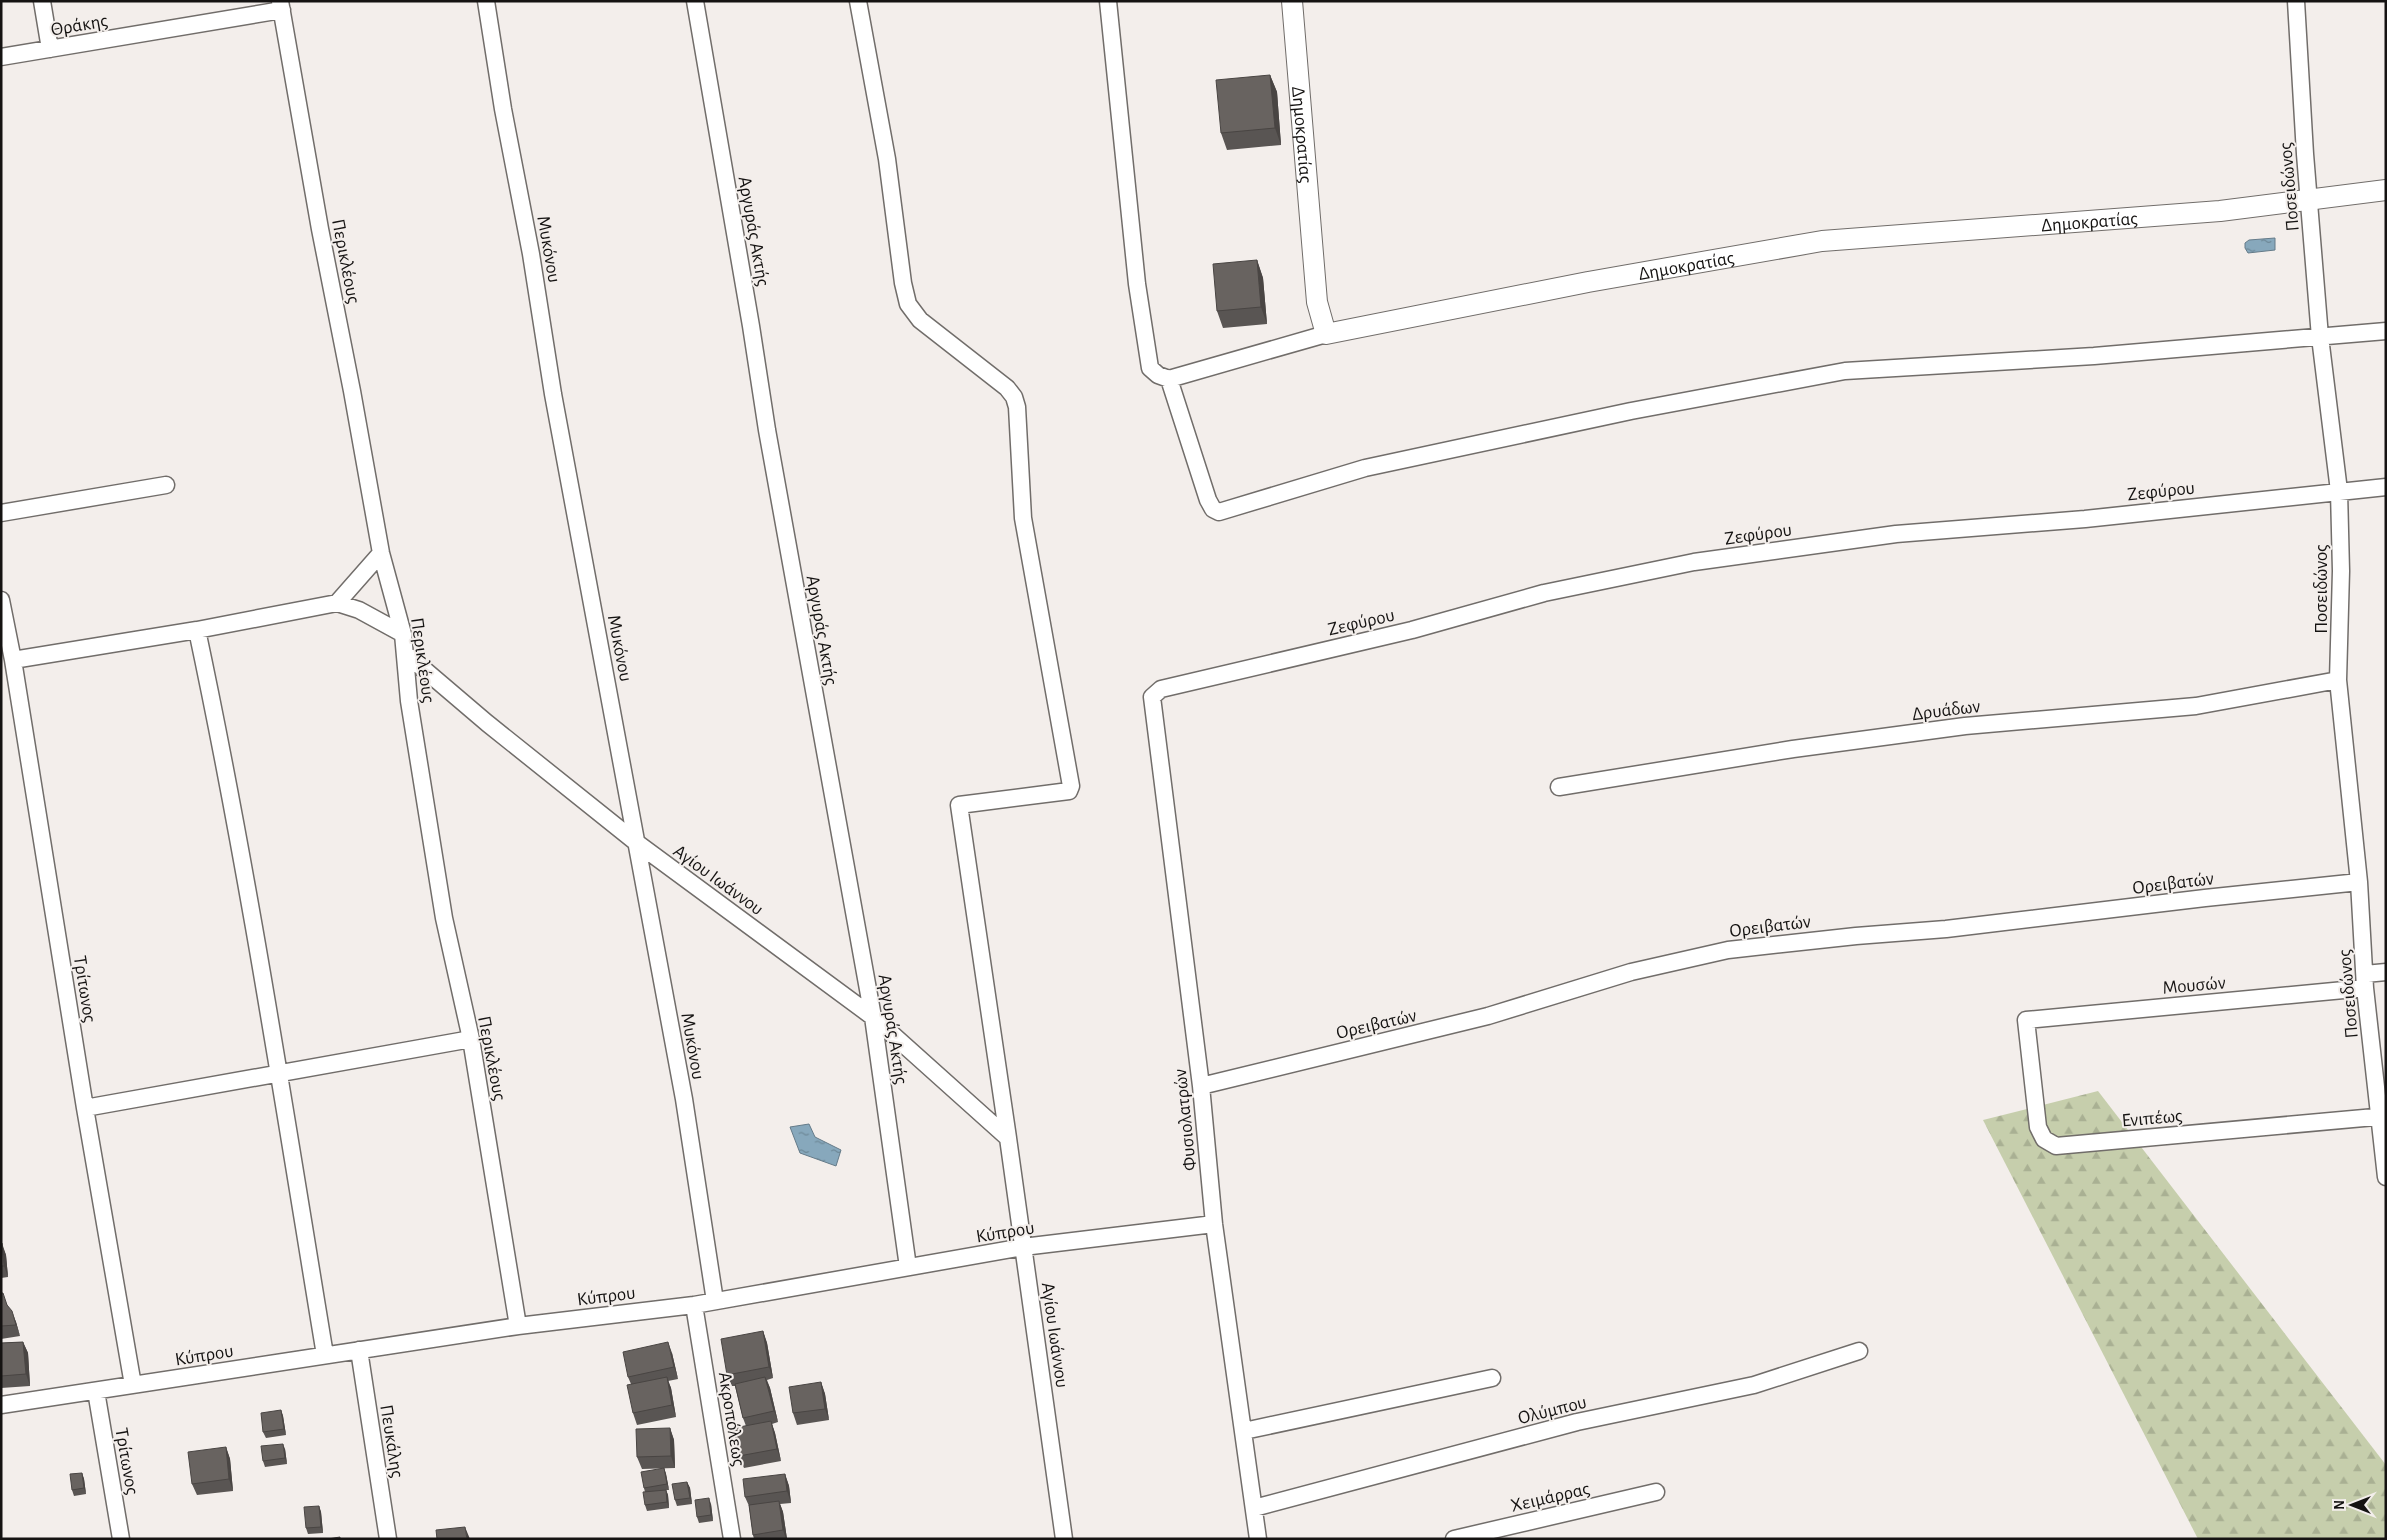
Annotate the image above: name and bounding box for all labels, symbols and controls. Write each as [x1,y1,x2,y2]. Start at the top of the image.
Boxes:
street label: Θράκης [49,11,109,40]
street label: Δημοκρατίας [1288,86,1315,184]
street label: Ποσειδώνος [2276,142,2303,232]
street label: Αργυράς Ακτής [735,175,773,288]
street label: Δημοκρατίας [2040,209,2139,235]
street label: Μυκόνου [533,214,564,284]
street label: Περικλέους [328,217,363,305]
street label: Δημοκρατίας [1637,249,1736,284]
street label: Ζεφύρου [2127,479,2196,504]
street label: Ζεφύρου [1723,520,1793,549]
street label: Ποσειδώνος [2312,544,2331,634]
street label: Αργυράς Ακτής [803,574,841,687]
street label: Ζεφύρου [1326,606,1396,639]
street label: Μυκόνου [604,613,635,683]
street label: Περικλέους [407,616,438,704]
street label: Δρυάδων [1911,697,1981,724]
street label: Αγίου Ιωάννου [670,841,767,919]
street label: Ορειβατών [2131,869,2215,898]
street label: Ορειβατών [1728,912,1812,941]
street label: Ποσειδώνος [2335,949,2362,1039]
street label: Τρίτωνος [70,954,99,1024]
street label: Αργυράς Ακτής [874,973,911,1086]
street label: Μουσών [2162,973,2227,998]
street label: Ορειβατών [1334,1006,1418,1043]
street label: Μυκόνου [677,1011,708,1081]
street label: Περικλέους [474,1014,509,1102]
street label: Φυσιολατρών [1171,1068,1200,1172]
street label: Ενιπέως [2121,1106,2183,1131]
street label: Κύπρου [975,1219,1036,1246]
street label: Αγίου Ιωάννου [1038,1281,1071,1389]
street label: Κύπρου [576,1283,637,1309]
street label: Κύπρου [174,1342,235,1369]
street label: Ακροπόλεως [715,1371,748,1468]
street label: Ολύμπου [1516,1393,1589,1428]
street label: Πευκάλης [376,1403,407,1479]
street label: Τρίτωνος [111,1426,142,1496]
street label: Χειμάρρας [1509,1479,1592,1516]
north arrow [2327,1480,2377,1530]
text: N [2333,1500,2347,1510]

